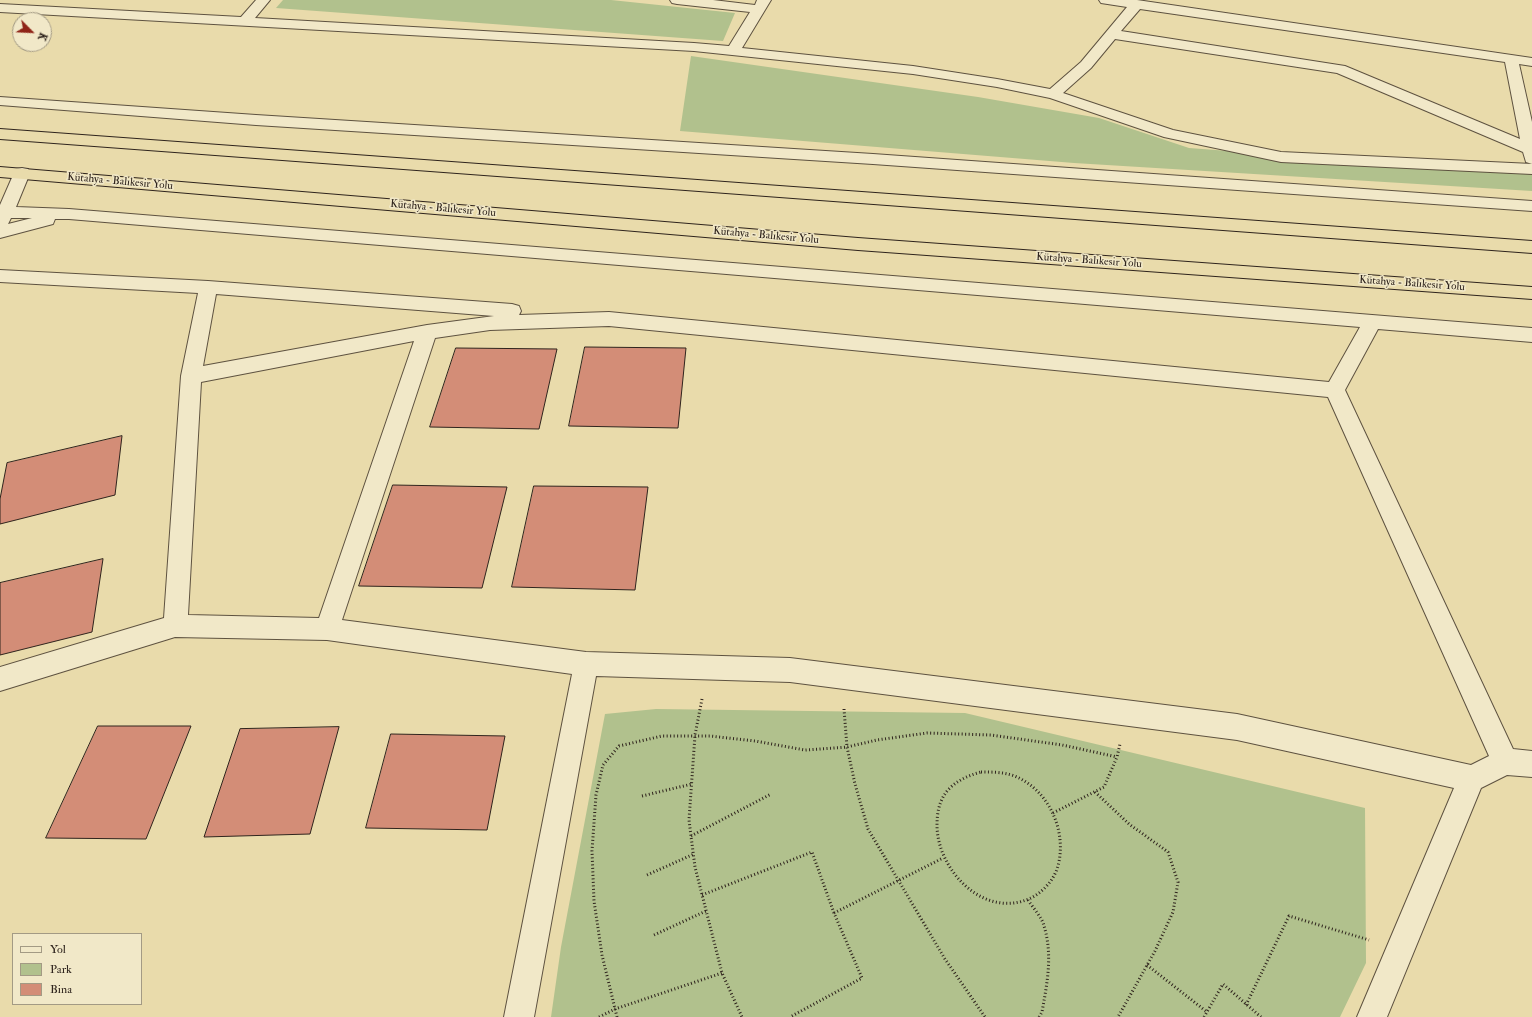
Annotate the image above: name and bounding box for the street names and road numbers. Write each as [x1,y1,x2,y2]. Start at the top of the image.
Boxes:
street label: Kütahya - Balıkesir Yolu [67,171,173,193]
street label: Kütahya - Balıkesir Yolu [390,198,496,220]
street label: Kütahya - Balıkesir Yolu [713,225,819,247]
street label: Kütahya - Balıkesir Yolu [1036,251,1142,271]
street label: Kütahya - Balıkesir Yolu [1359,274,1465,294]

